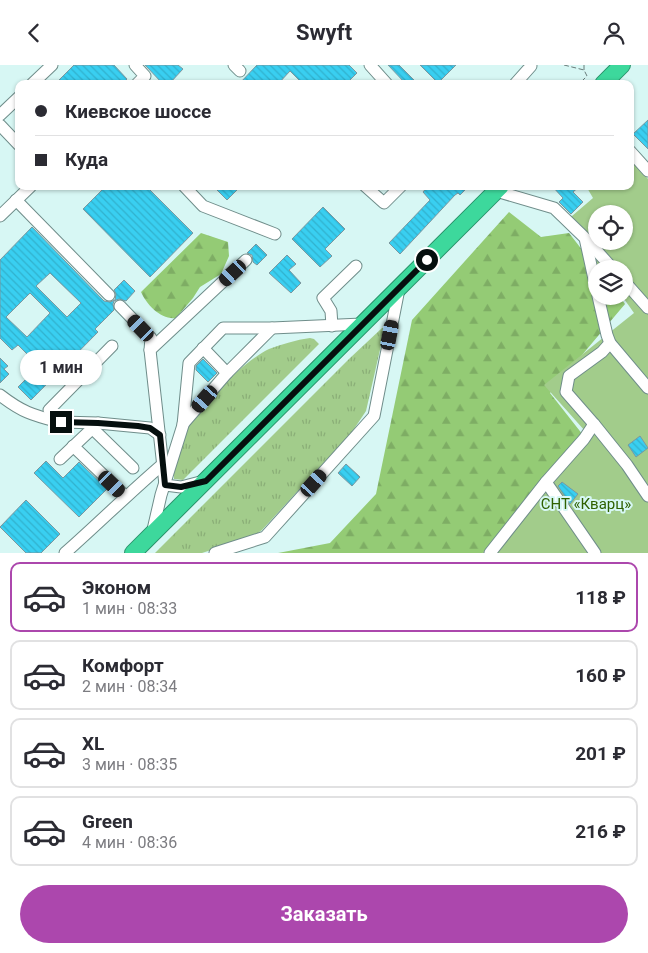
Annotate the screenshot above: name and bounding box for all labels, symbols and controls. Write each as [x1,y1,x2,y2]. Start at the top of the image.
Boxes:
icon: back [20,19,48,47]
icon: person [600,19,628,47]
text: Swyft [296,20,352,45]
text: Киевское шоссе [65,100,211,123]
text: Куда [65,148,108,171]
map controls [588,205,633,305]
button: locate [588,205,633,250]
route start [416,249,438,271]
car [216,257,249,289]
button: layers [588,260,633,305]
car [125,312,156,344]
car [379,319,400,351]
callout: 1 мин [20,349,102,385]
text: 1 мин [39,358,83,377]
car [189,383,220,415]
route end [50,411,72,433]
car [298,467,329,499]
car [95,468,128,500]
park label: СНТ «Кварц» [541,495,631,513]
icon: car [22,575,67,620]
text: Эконом [82,576,151,599]
text: 118 ₽ [575,586,626,609]
text: 1 мин · 08:33 [82,599,177,618]
icon: car [22,653,67,698]
text: Комфорт [82,654,164,677]
text: 160 ₽ [575,664,626,687]
text: 2 мин · 08:34 [82,677,177,696]
icon: car [22,731,67,776]
text: XL [82,732,104,755]
text: 201 ₽ [575,742,626,765]
text: 3 мин · 08:35 [82,755,177,774]
icon: car [22,809,67,854]
text: Green [82,810,133,833]
text: 216 ₽ [575,820,626,843]
text: 4 мин · 08:36 [82,833,177,852]
button: Заказать [20,885,628,943]

